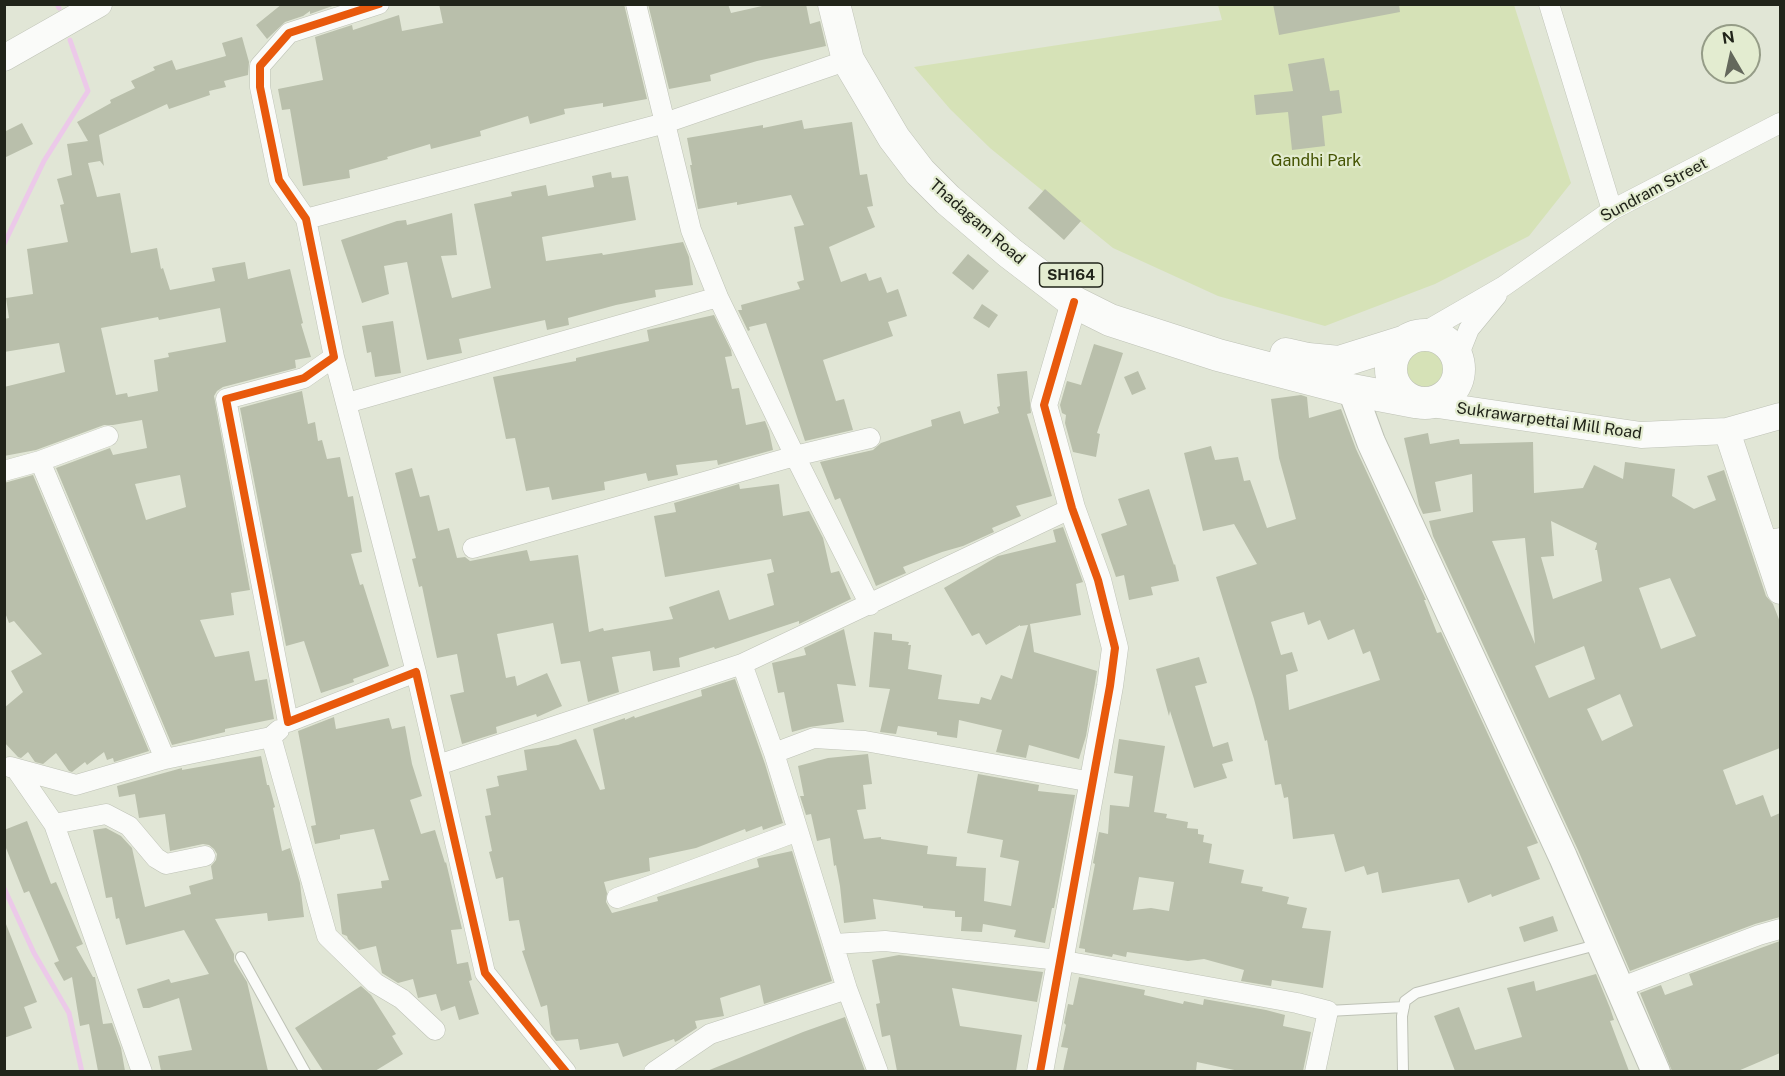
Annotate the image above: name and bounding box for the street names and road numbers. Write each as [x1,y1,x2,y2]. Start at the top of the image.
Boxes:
street label: Sundram Street [1597,154,1711,226]
street label: Thadagam Road [925,175,1029,269]
road number: SH164 [1040,263,1102,287]
street label: Sukrawarpettai Mill Road [1455,398,1643,444]

